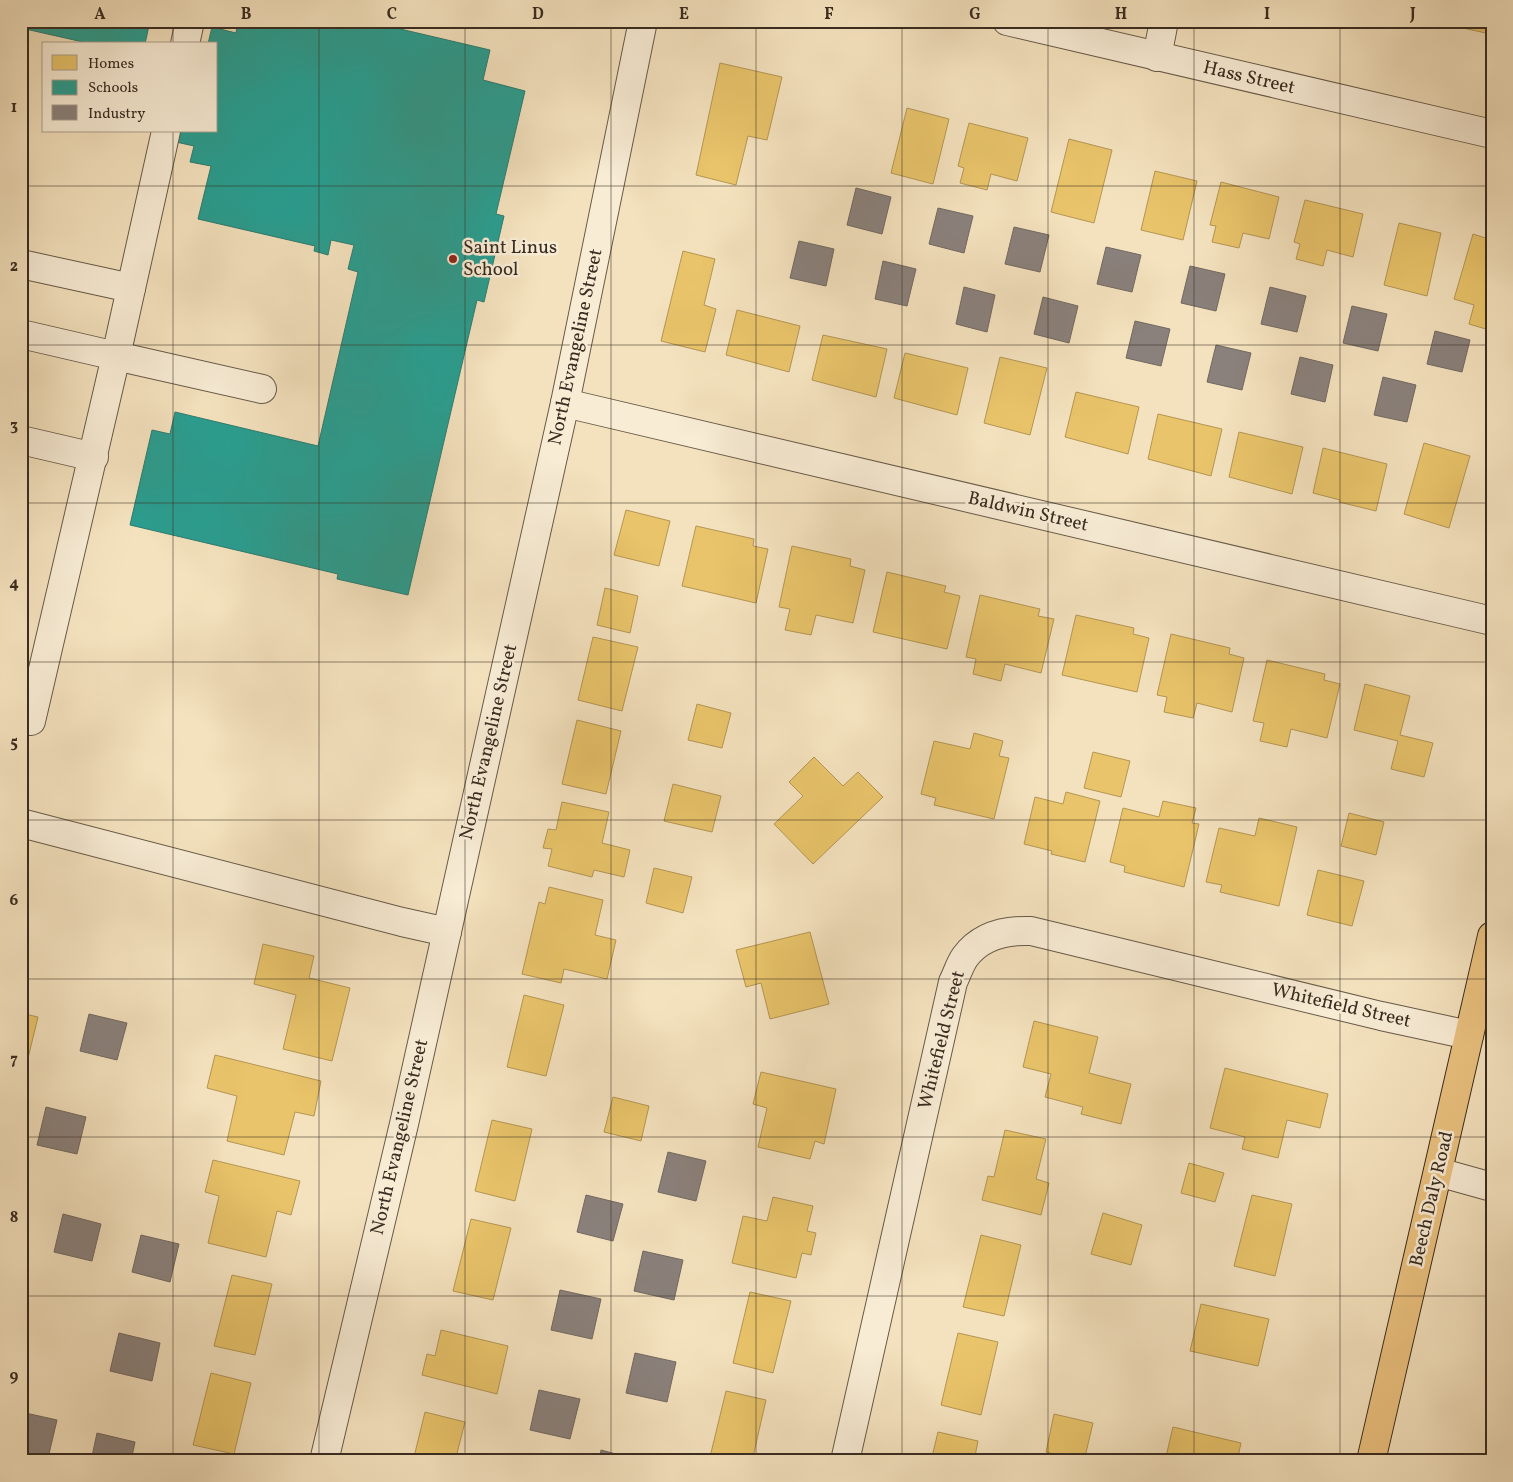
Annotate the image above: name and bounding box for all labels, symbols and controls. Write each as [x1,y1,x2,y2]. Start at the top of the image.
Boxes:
text: A [94,4,106,26]
text: B [241,4,252,26]
text: C [387,4,397,26]
text: D [532,4,544,26]
text: E [679,4,689,26]
text: F [824,4,834,26]
text: G [969,4,981,26]
text: H [1115,4,1127,26]
text: I [1264,4,1270,26]
text: J [1409,4,1416,26]
legend [42,42,218,132]
text: Homes [88,54,134,75]
street label: Hass Street [1200,55,1298,101]
text: Schools [88,78,138,99]
text: 1 [11,97,17,119]
text: Industry [88,104,145,125]
place label: Saint Linus School [463,235,557,283]
street label: North Evangeline Street [542,246,610,448]
marker: Saint Linus School [447,253,459,265]
text: 2 [10,256,18,278]
text: 3 [10,415,18,437]
street label: Baldwin Street [965,485,1091,539]
text: 4 [9,573,19,595]
street label: North Evangeline Street [454,641,524,842]
text: 5 [10,732,18,754]
text: 6 [10,890,19,912]
street label: Whitefield Street [912,967,972,1112]
street label: Whitefield Street [1269,977,1414,1035]
street label: North Evangeline Street [365,1036,435,1237]
text: 7 [10,1049,18,1071]
street label: Beech Daly Road [1404,1129,1460,1269]
text: 8 [10,1207,18,1229]
text: 9 [10,1366,19,1388]

